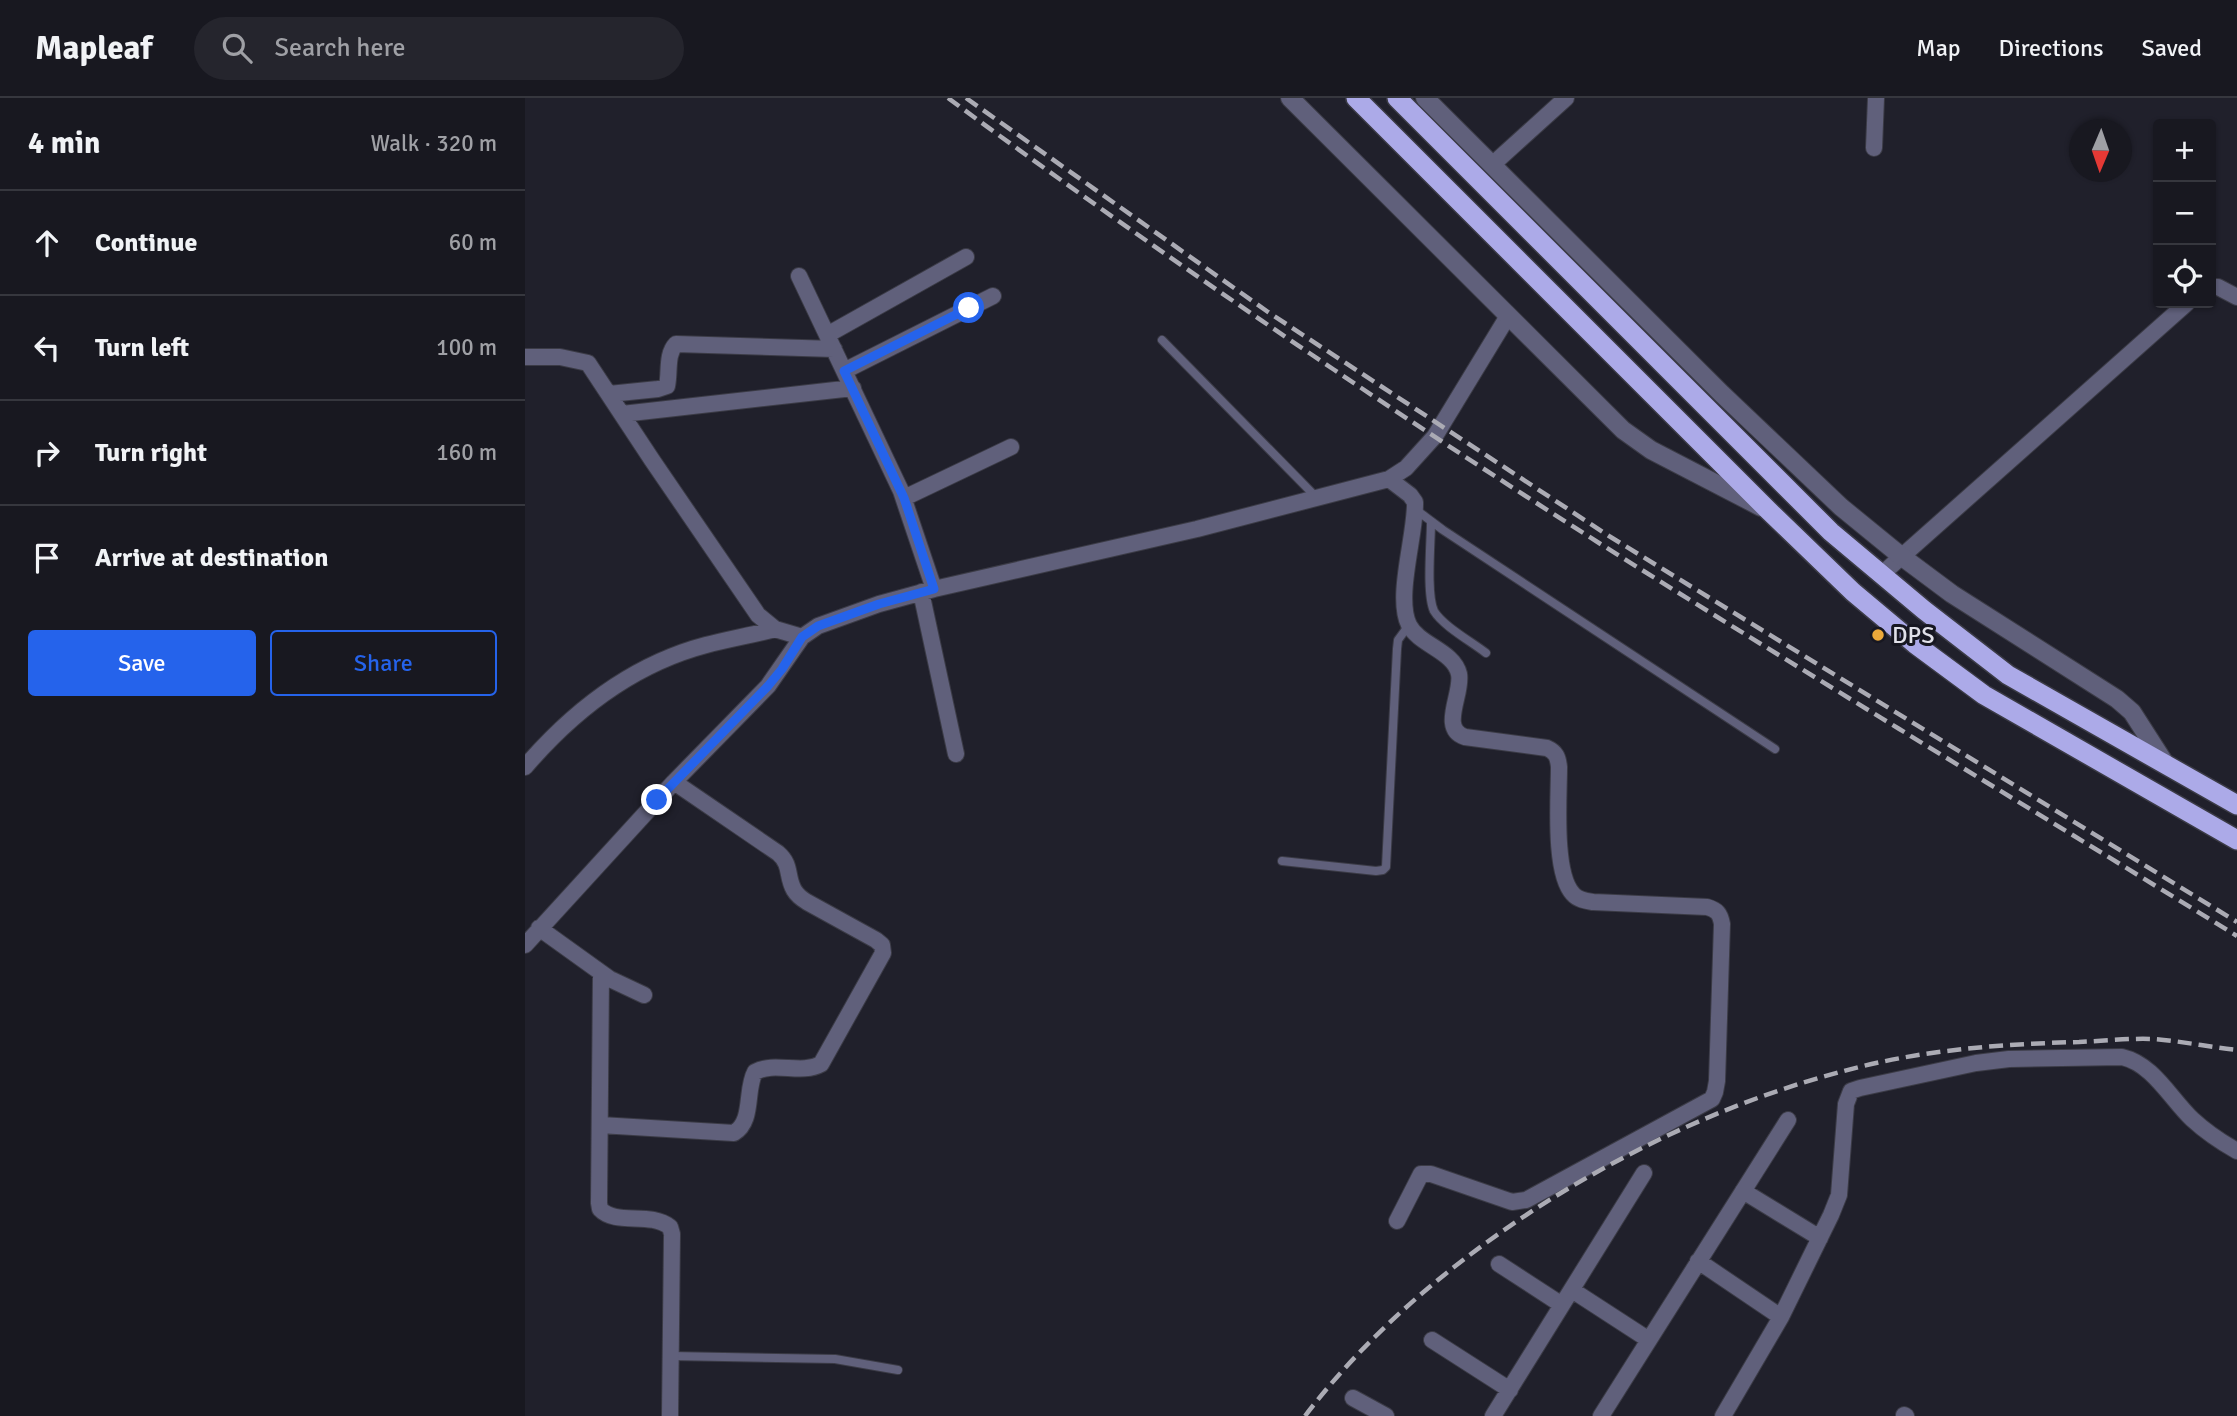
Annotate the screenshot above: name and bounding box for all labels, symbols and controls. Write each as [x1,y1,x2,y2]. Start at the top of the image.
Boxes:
search box [194,17,684,80]
text: Mapleaf [35,28,152,69]
icon: search [218,29,256,67]
text: Search here [274,32,406,64]
text: Map [1916,33,1961,63]
text: Directions [1999,33,2104,63]
text: Saved [2142,33,2202,63]
north arrow [2069,119,2132,182]
map controls [2153,119,2216,308]
button: + [2153,119,2216,182]
text: 4 min [28,125,100,162]
text: Walk · 320 m [371,129,497,158]
button: − [2153,182,2216,245]
icon: ahead [28,224,66,262]
text: Continue [95,227,197,259]
text: 60 m [449,228,497,257]
button: locate [2153,245,2216,308]
route start [953,292,984,323]
icon: left [28,329,66,367]
text: Turn left [95,332,189,364]
text: 100 m [436,333,497,362]
icon: right [28,434,66,472]
text: Turn right [95,437,207,469]
text: 160 m [436,438,497,467]
icon: arrive [28,539,66,577]
text: Arrive at destination [95,542,328,574]
place label: DPS [1892,620,1935,650]
marker: DPS [1870,627,1886,643]
button: Save [28,630,256,696]
button: Share [270,630,497,696]
route end [641,784,672,815]

